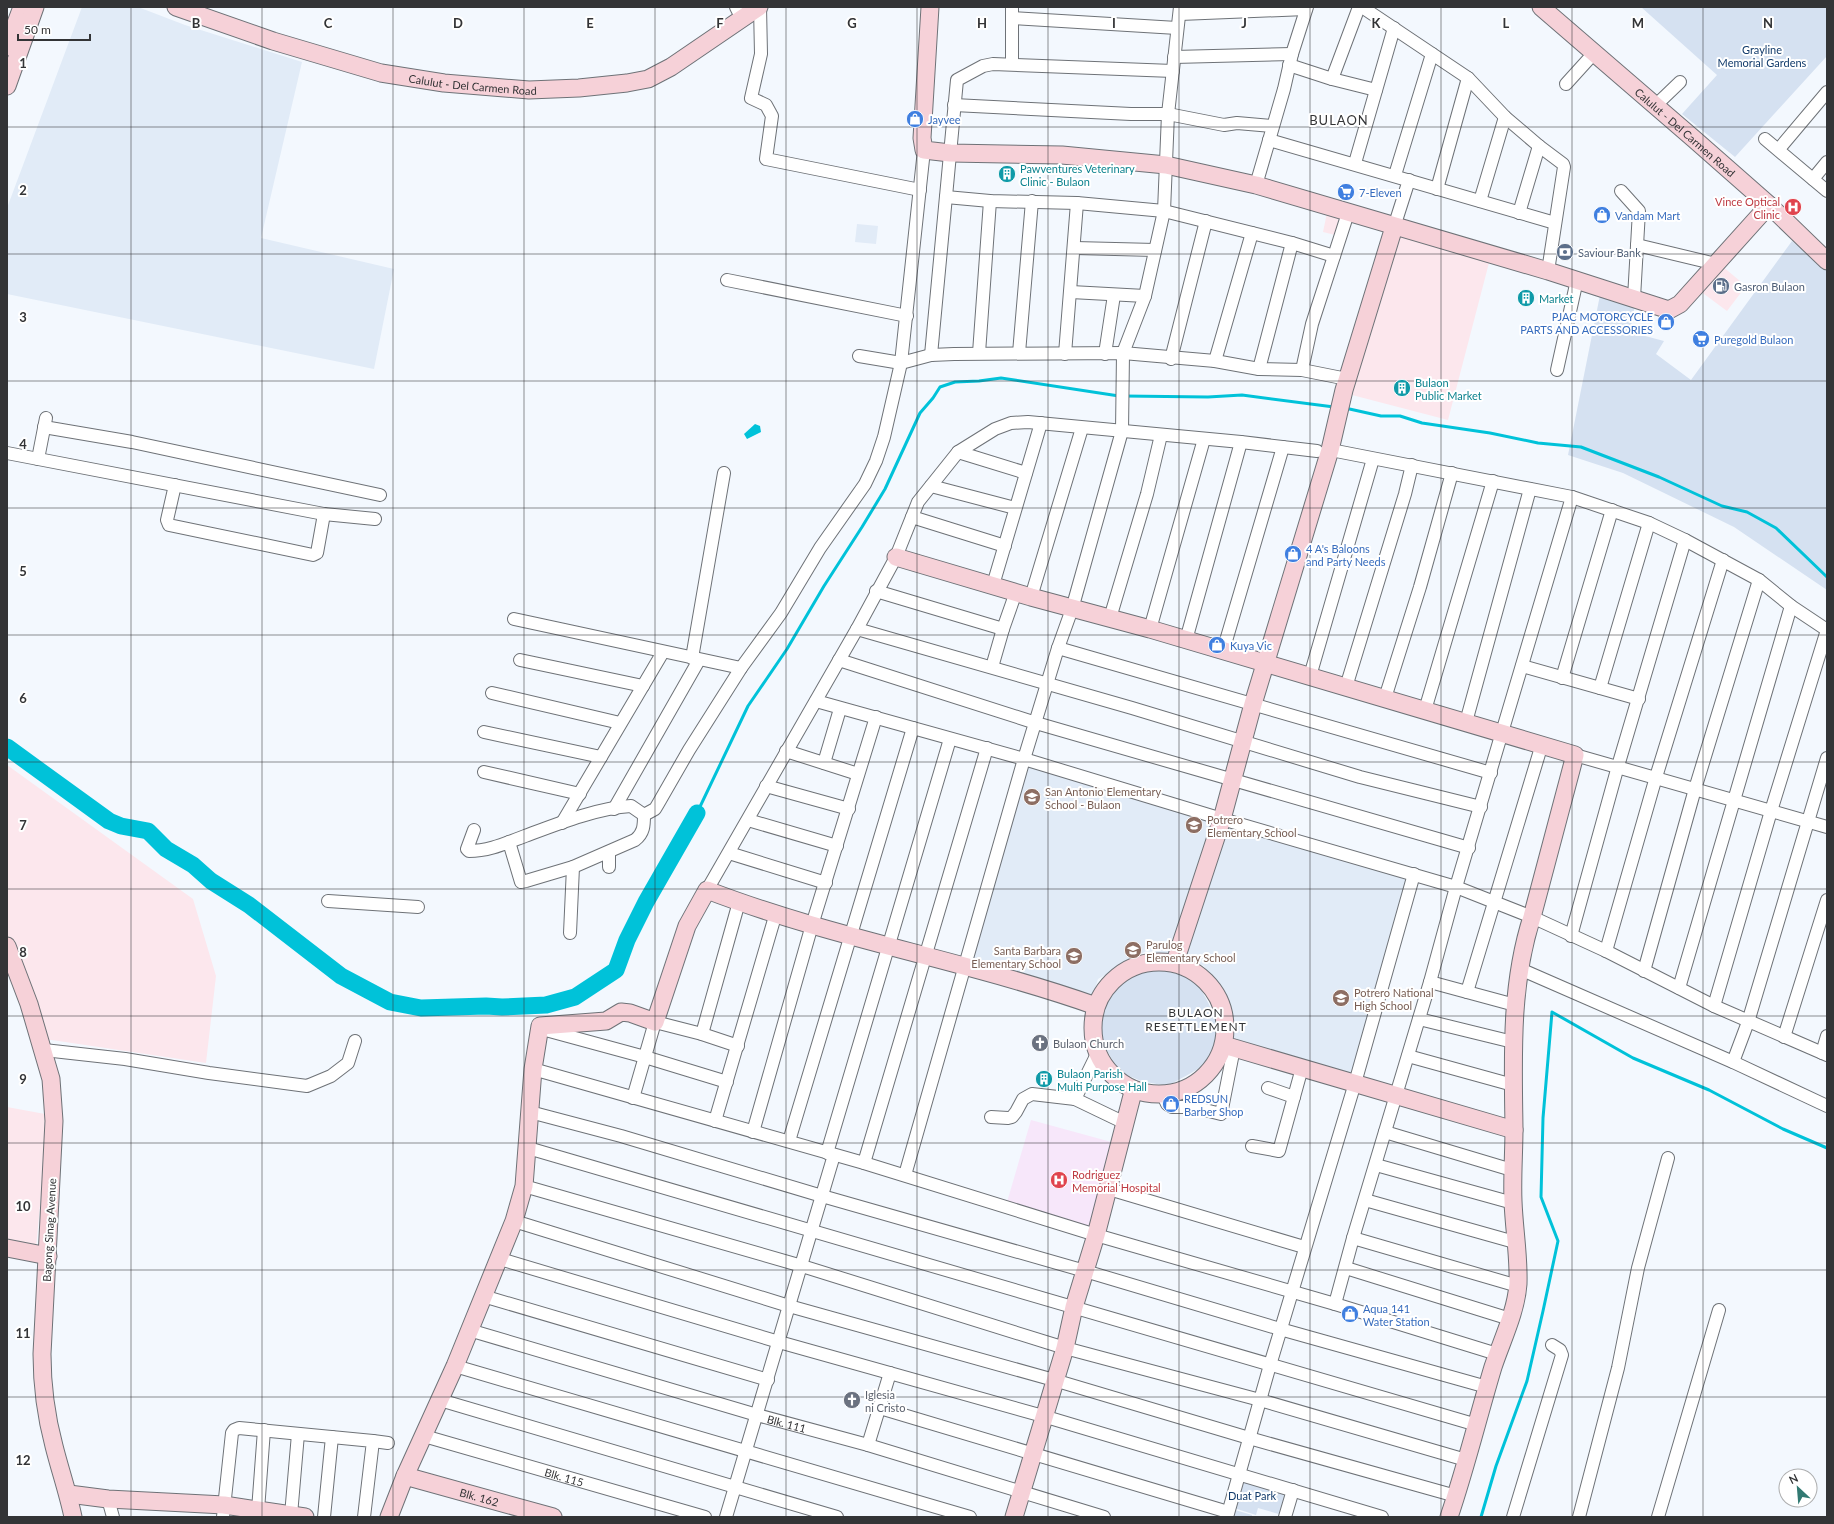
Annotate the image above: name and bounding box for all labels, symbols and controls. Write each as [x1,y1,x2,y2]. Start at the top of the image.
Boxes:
text: B [192,15,201,31]
text: C [324,15,333,31]
text: D [453,15,463,31]
text: E [586,15,594,31]
text: F [716,15,724,31]
text: G [847,15,857,31]
text: H [977,15,987,31]
text: I [1112,15,1116,31]
text: J [1241,15,1247,31]
text: K [1372,15,1382,31]
text: L [1503,15,1510,31]
text: M [1632,15,1644,31]
text: N [1763,15,1773,31]
scale bar [18,16,90,42]
text: 50 m [24,22,51,37]
park label: Grayline Memorial Gardens [1718,43,1807,69]
text: 1 [19,55,27,71]
street label: Calulut - Del Carmen Road [408,71,537,97]
street label: Calulut - Del Carmen Road [1633,85,1738,179]
shop icon: Jayvee [905,109,925,129]
district label: BULAON [1309,112,1369,128]
place label: Jayvee [928,113,961,126]
place label: Pawventures Veterinary Clinic - Bulaon [1020,162,1135,188]
building icon: Pawventures Veterinary Clinic - Bulaon [997,164,1017,184]
text: 2 [19,182,27,198]
supermarket icon: 7-Eleven [1336,182,1356,202]
place label: 7-Eleven [1359,186,1402,199]
place label: Vince Optical Clinic [1715,195,1780,221]
hospital icon: Vince Optical Clinic [1783,197,1803,217]
shop icon: Vandam Mart [1592,205,1612,225]
place label: Vandam Mart [1615,209,1680,222]
bank icon: Saviour Bank [1555,242,1575,262]
place label: Saviour Bank [1578,246,1641,259]
fuel station icon: Gasron Bulaon [1711,276,1731,296]
place label: Gasron Bulaon [1734,280,1805,293]
building icon: Market [1516,288,1536,308]
place label: Market [1539,292,1574,305]
text: 3 [19,309,27,325]
place label: PJAC MOTORCYCLE PARTS AND ACCESSORIES [1520,310,1653,336]
shop icon: PJAC MOTORCYCLE PARTS AND ACCESSORIES [1656,312,1676,332]
supermarket icon: Puregold Bulaon [1691,329,1711,349]
place label: Puregold Bulaon [1714,333,1793,346]
place label: Bulaon Public Market [1415,376,1482,402]
building icon: Bulaon Public Market [1392,378,1412,398]
text: 4 [19,436,27,452]
place label: 4 A's Baloons and Party Needs [1306,542,1386,568]
shop icon: 4 A's Baloons and Party Needs [1283,544,1303,564]
text: 5 [19,563,27,579]
shop icon: Kuya Vic [1207,635,1227,655]
place label: Kuya Vic [1230,639,1272,652]
text: 6 [19,690,27,706]
place label: San Antonio Elementary School - Bulaon [1045,785,1161,811]
school or university icon: San Antonio Elementary School - Bulaon [1022,787,1042,807]
place label: Potrero Elementary School [1207,813,1297,839]
school or university icon: Potrero Elementary School [1184,815,1204,835]
text: 7 [19,817,27,833]
place label: Parulog Elementary School [1146,938,1236,964]
school or university icon: Parulog Elementary School [1123,940,1143,960]
text: 8 [19,944,27,960]
place label: Santa Barbara Elementary School [971,944,1061,970]
school or university icon: Santa Barbara Elementary School [1064,946,1084,966]
place label: Potrero National High School [1354,986,1434,1012]
school or university icon: Potrero National High School [1331,988,1351,1008]
district label: BULAON RESETTLEMENT [1145,1005,1247,1034]
church icon: Bulaon Church [1030,1033,1050,1053]
place label: Bulaon Church [1053,1037,1124,1050]
place label: Bulaon Parish Multi Purpose Hall [1057,1067,1147,1093]
building icon: Bulaon Parish Multi Purpose Hall [1034,1069,1054,1089]
text: 9 [19,1071,27,1087]
place label: REDSUN Barber Shop [1184,1092,1243,1118]
shop icon: REDSUN Barber Shop [1161,1094,1181,1114]
place label: Rodriguez Memorial Hospital [1072,1168,1161,1194]
hospital icon: Rodriguez Memorial Hospital [1049,1170,1069,1190]
street label: Bagong Sinag Avenue [40,1178,58,1282]
text: 10 [15,1198,31,1214]
place label: Aqua 141 Water Station [1363,1302,1430,1328]
shop icon: Aqua 141 Water Station [1340,1304,1360,1324]
text: 11 [15,1325,31,1341]
place label: Iglesia ni Cristo [865,1388,905,1414]
church icon: Iglesia ni Cristo [842,1390,862,1410]
street label: Blk. 111 [766,1412,808,1434]
text: 12 [15,1452,31,1468]
street label: Blk. 115 [543,1465,585,1488]
north arrow [1778,1468,1818,1508]
text: N [1787,1471,1800,1486]
street label: Blk. 162 [458,1485,500,1508]
park label: Duat Park [1228,1489,1276,1502]

